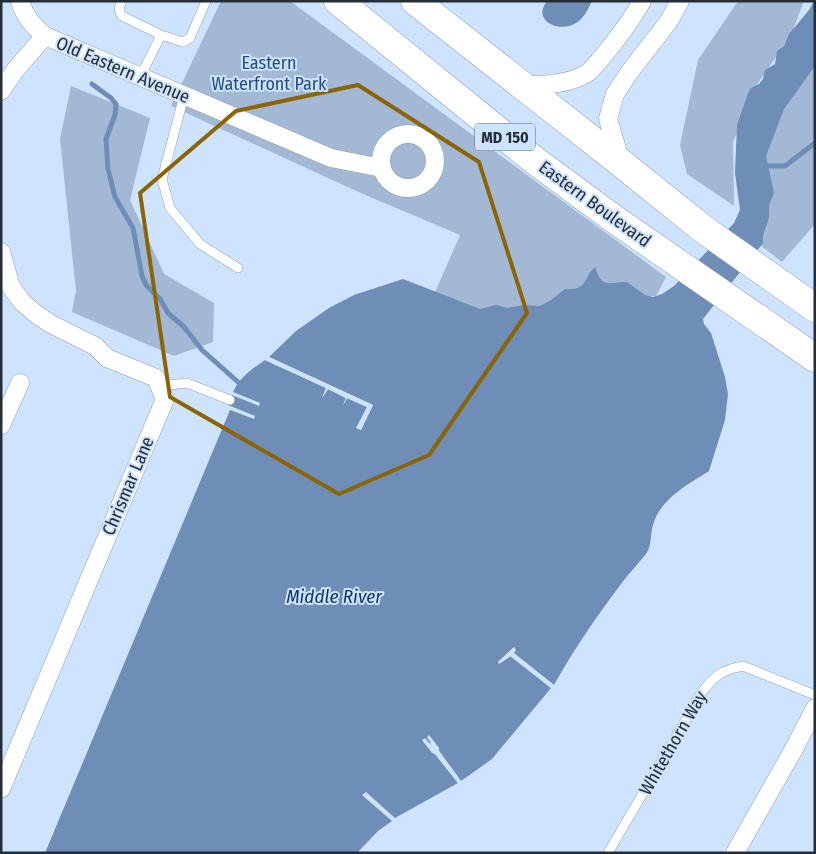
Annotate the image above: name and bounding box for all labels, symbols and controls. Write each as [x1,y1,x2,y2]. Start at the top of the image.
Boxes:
street label: Old Eastern Avenue [53,32,193,108]
park label: Eastern Waterfront Park [212,52,327,95]
road number: MD 150 [475,124,535,150]
street label: Eastern Boulevard [535,156,655,252]
street label: Chrismar Lane [97,433,159,539]
water label: Middle River [286,585,383,608]
street label: Whitethorn Way [634,687,712,799]

